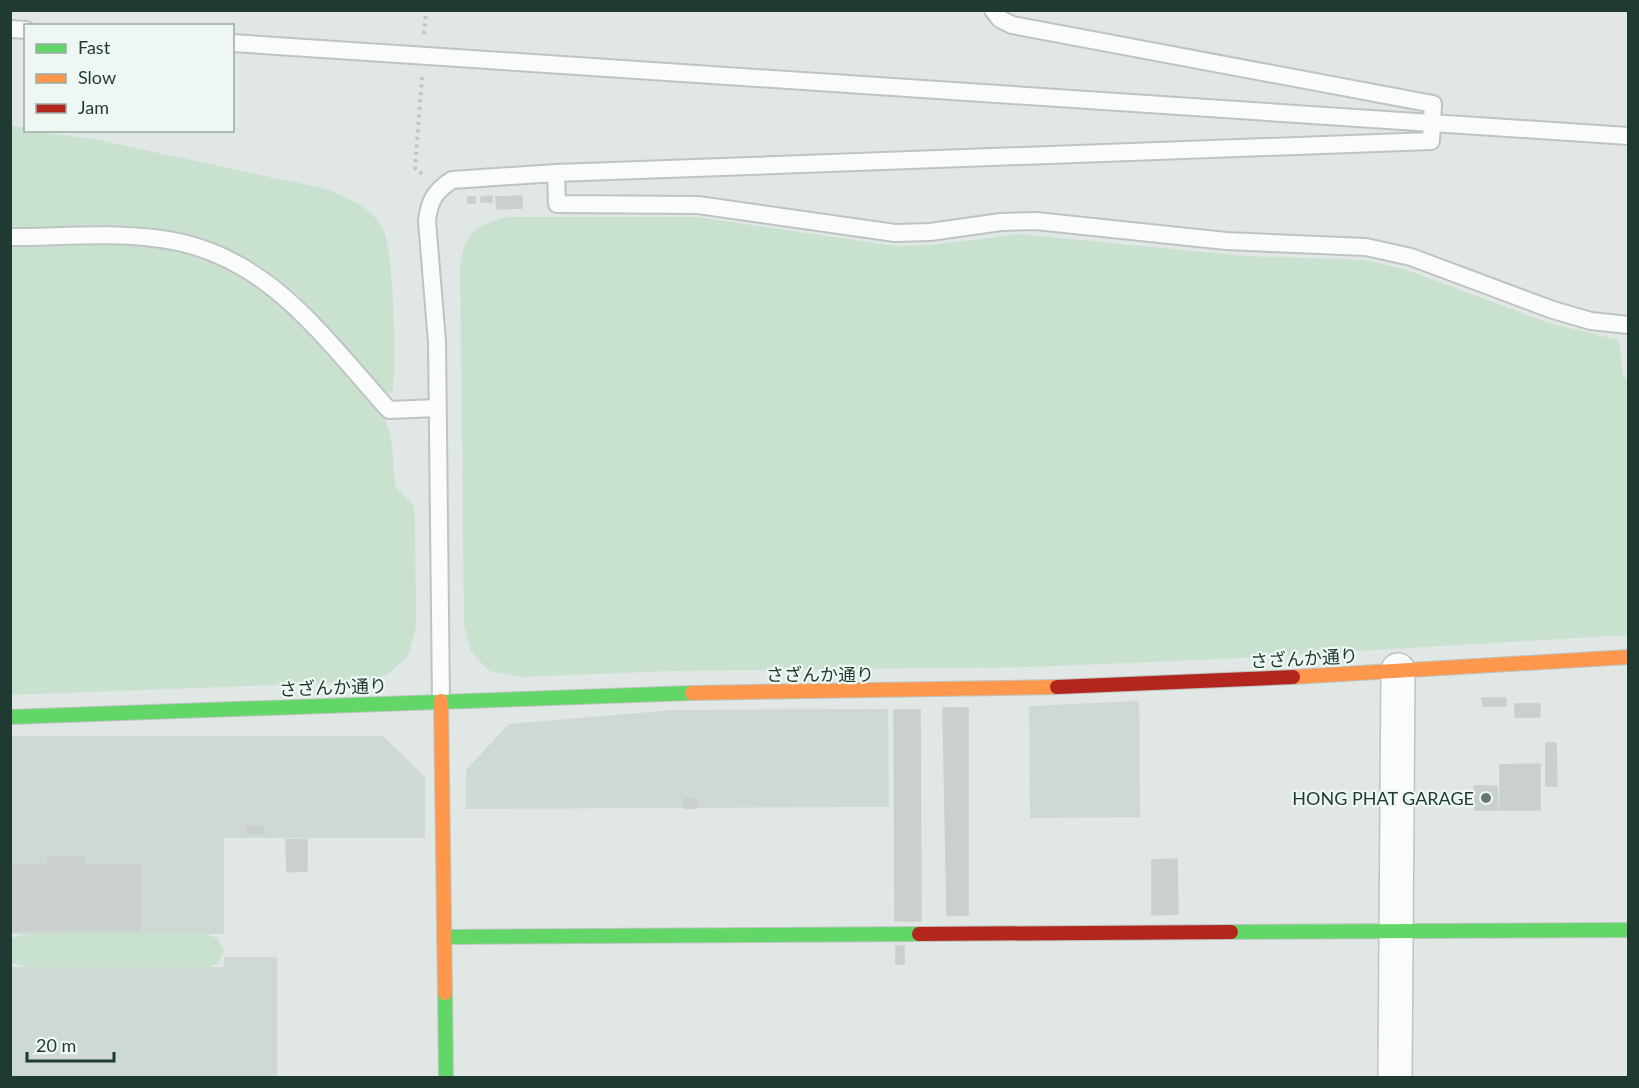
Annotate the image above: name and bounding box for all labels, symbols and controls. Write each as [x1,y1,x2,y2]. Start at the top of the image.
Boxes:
legend [24,24,234,132]
text: Fast [78,36,111,58]
text: Slow [78,66,116,88]
text: Jam [78,96,109,118]
street label: さざんか通り [1249,644,1359,672]
street label: さざんか通り [766,663,874,685]
street label: さざんか通り [279,674,387,700]
place label: HONG PHAT GARAGE [1292,787,1474,809]
marker: HONG PHAT GARAGE [1479,791,1493,805]
scale bar [27,1025,114,1063]
text: 20 m [36,1034,76,1056]

